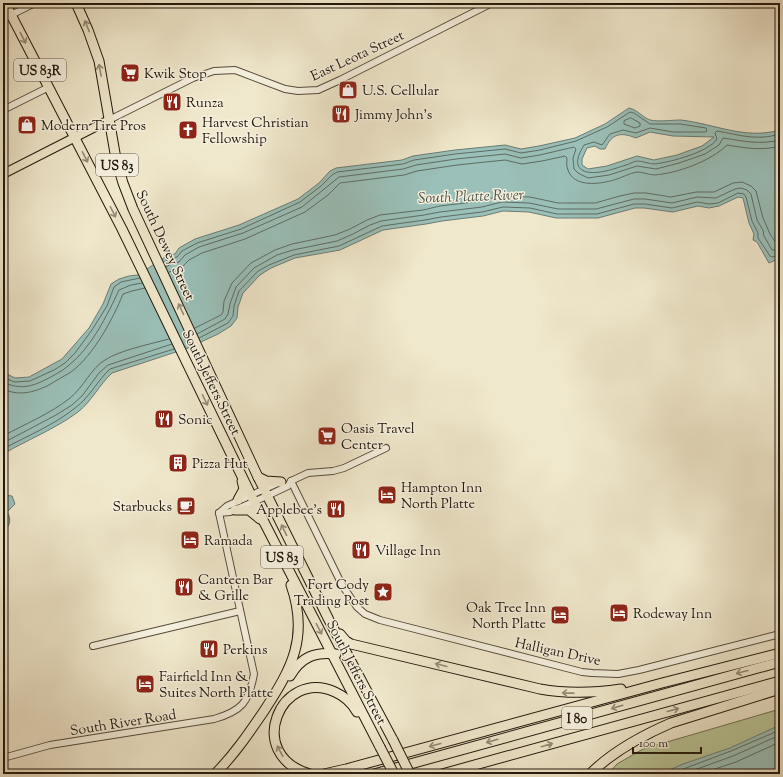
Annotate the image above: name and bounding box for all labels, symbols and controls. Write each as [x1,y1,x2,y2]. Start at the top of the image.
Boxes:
one-way arrow [82,20,90,32]
street label: East Leota Street [308,26,408,87]
one-way arrow [20,32,27,44]
road number: US 83R [14,59,66,81]
supermarket icon: Kwik Stop [119,62,141,84]
one-way arrow [96,64,104,77]
place label: Kwik Stop [144,65,207,85]
shop icon: U.S. Cellular [337,79,359,101]
place label: U.S. Cellular [362,82,440,102]
restaurant icon: Runza [161,91,183,113]
place label: Runza [186,94,224,114]
restaurant icon: Jimmy John's [330,103,352,125]
place label: Jimmy John's [354,106,432,126]
shop icon: Modern Tire Pros [16,114,38,136]
place label: Harvest Christian Fellowship [202,114,309,150]
place label: Modern Tire Pros [41,117,146,137]
church icon: Harvest Christian Fellowship [177,119,199,141]
one-way arrow [82,151,89,163]
road number: US 83 [96,154,138,176]
water label: South Platte River [418,185,525,210]
street label: South Dewey Street [130,187,199,305]
one-way arrow [110,205,117,217]
one-way arrow [177,303,184,315]
street label: South Jeffers Street [176,327,245,439]
one-way arrow [202,393,209,405]
restaurant icon: Sonic [153,408,175,430]
place label: Sonic [178,411,213,431]
place label: Oasis Travel Center [341,420,415,456]
supermarket icon: Oasis Travel Center [316,425,338,447]
building icon: Pizza Hut [167,452,189,474]
place label: Pizza Hut [192,455,248,475]
place label: Hampton Inn North Platte [401,479,483,515]
hotel icon: Hampton Inn North Platte [376,484,398,506]
cafe icon: Starbucks [175,495,197,517]
place label: Starbucks [112,498,172,518]
restaurant icon: Applebee's [325,498,347,520]
place label: Applebee's [256,501,322,521]
one-way arrow [280,524,287,536]
hotel icon: Ramada [179,529,201,551]
place label: Ramada [204,532,253,552]
restaurant icon: Village Inn [350,539,372,561]
place label: Village Inn [375,542,441,562]
road number: US 83 [261,546,303,568]
place label: Canteen Bar & Grille [198,571,274,607]
restaurant icon: Canteen Bar & Grille [173,576,195,598]
place label: Fort Cody Trading Post [294,576,369,612]
place icon: Fort Cody Trading Post [372,581,394,603]
place label: Oak Tree Inn North Platte [466,599,546,635]
hotel icon: Rodeway Inn [608,602,630,624]
hotel icon: Oak Tree Inn North Platte [549,604,571,626]
place label: Rodeway Inn [633,605,712,625]
street label: South Jeffers Street [320,617,390,729]
one-way arrow [316,622,323,634]
street label: Halligan Drive [513,634,602,672]
restaurant icon: Perkins [198,638,220,660]
place label: Perkins [223,641,267,661]
one-way arrow [435,661,448,669]
place label: Fairfield Inn & Suites North Platte [159,668,273,704]
one-way arrow [736,669,749,676]
hotel icon: Fairfield Inn & Suites North Platte [134,673,156,695]
one-way arrow [562,689,575,697]
one-way arrow [611,704,624,711]
street label: South River Road [69,706,178,742]
one-way arrow [666,706,679,714]
road number: I 80 [562,707,592,729]
scale bar [633,729,701,755]
text: 100 m [639,735,668,753]
one-way arrow [486,738,499,746]
one-way arrow [541,741,554,748]
one-way arrow [429,742,442,749]
one-way arrow [275,746,283,758]

